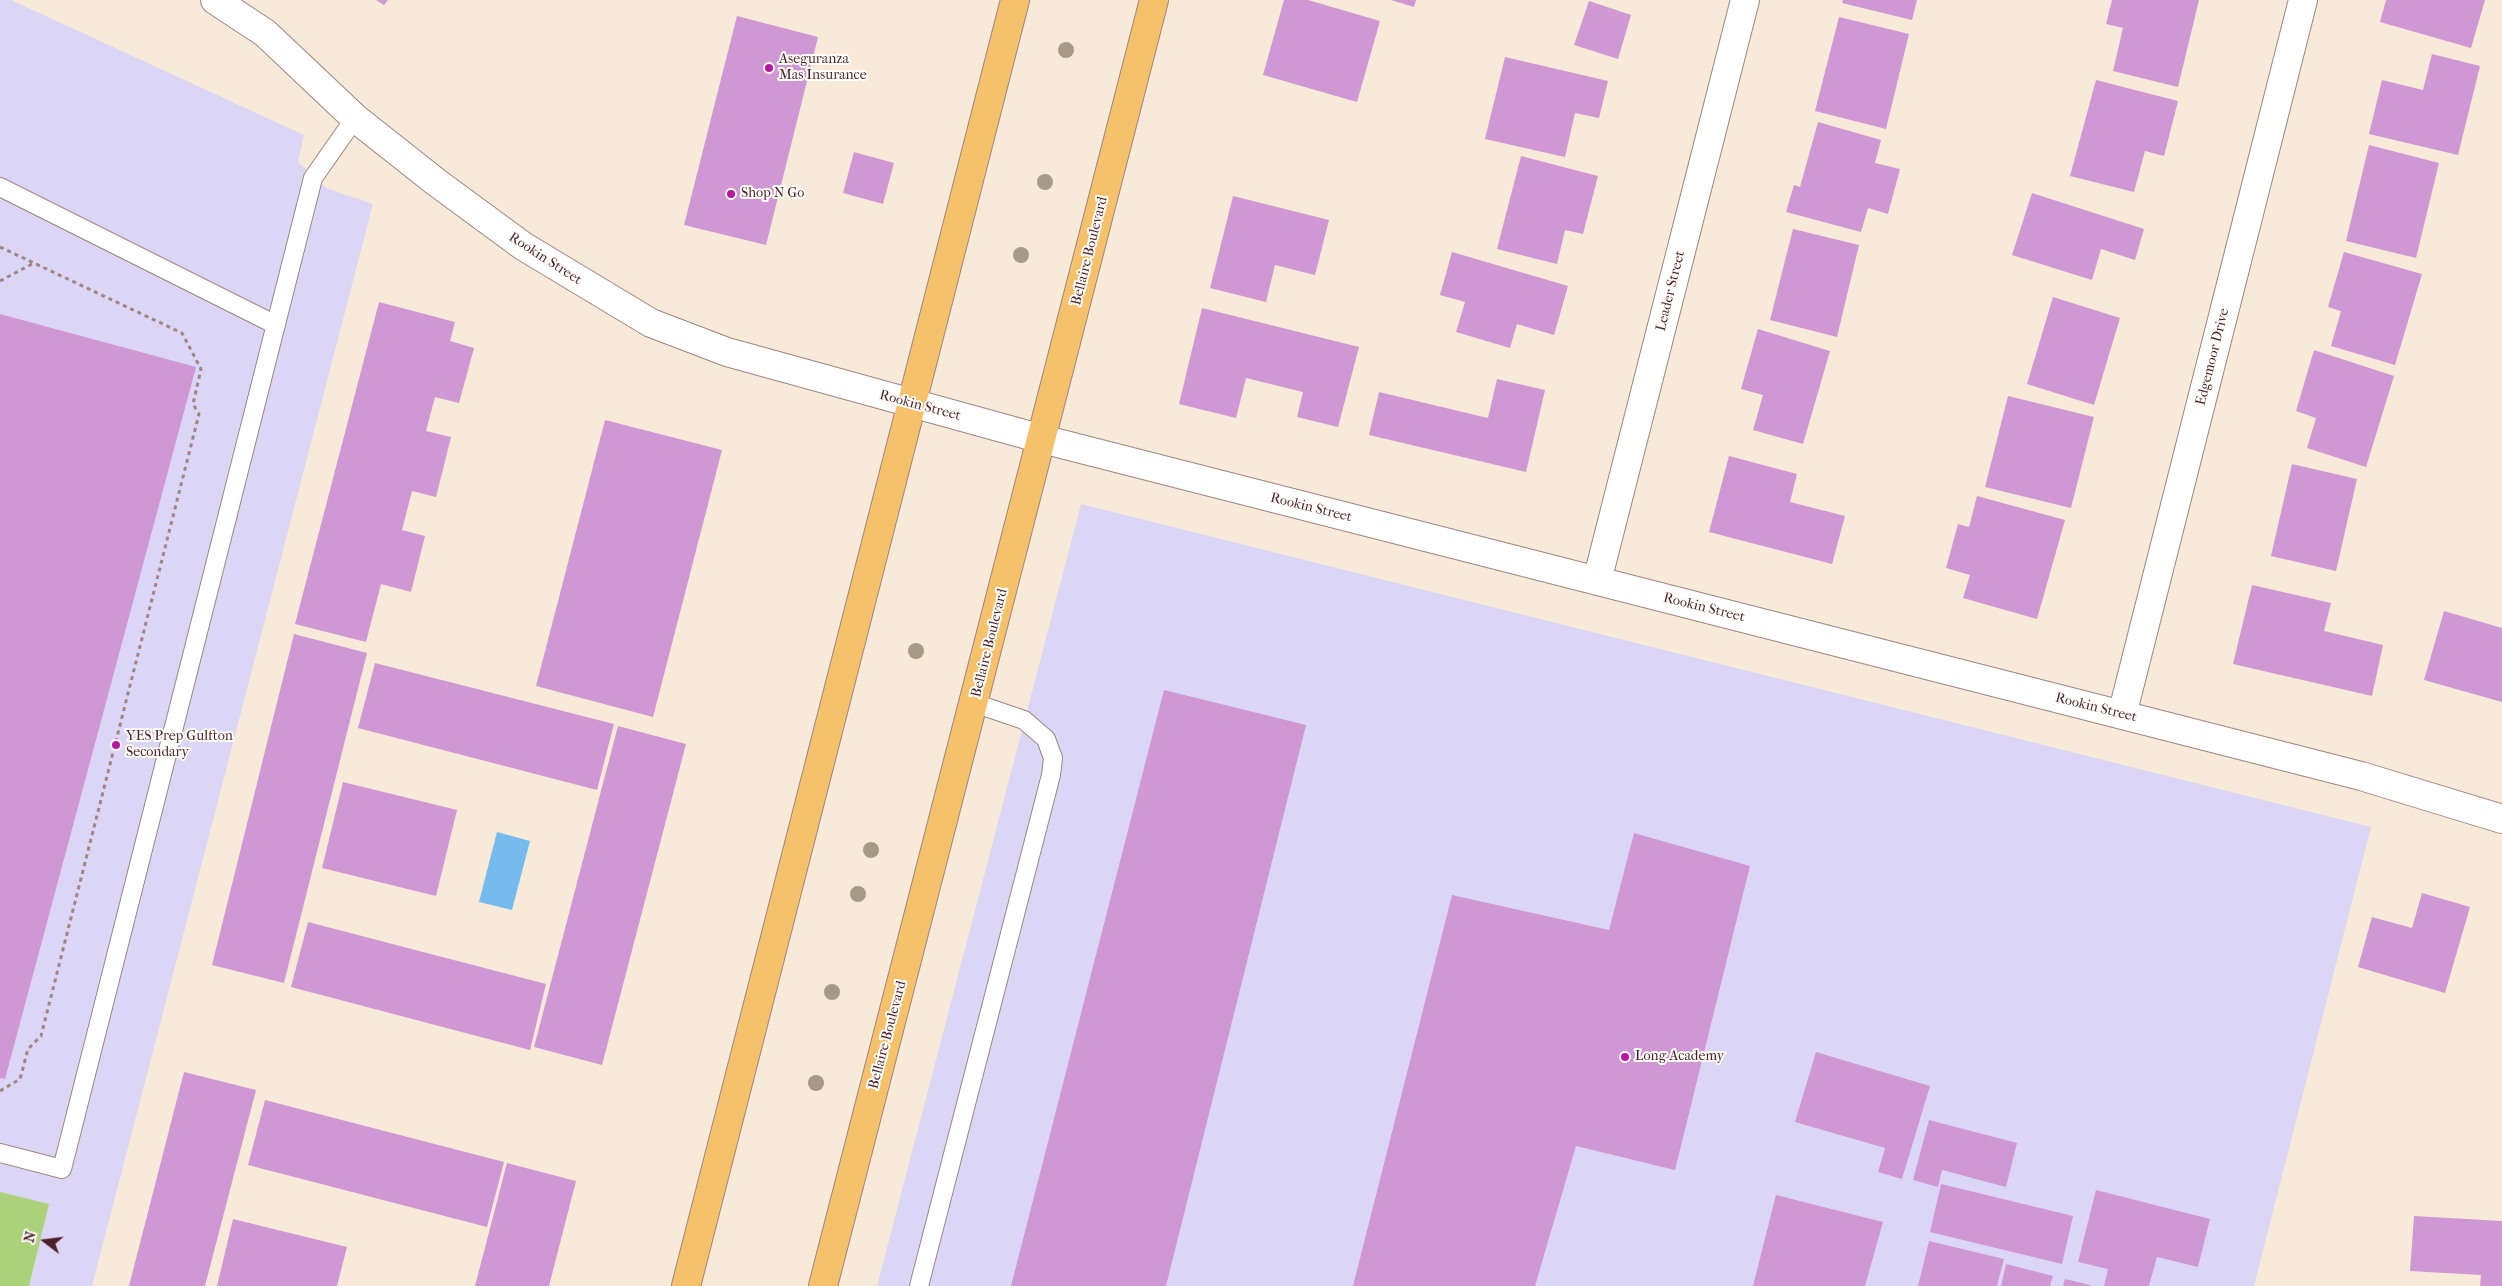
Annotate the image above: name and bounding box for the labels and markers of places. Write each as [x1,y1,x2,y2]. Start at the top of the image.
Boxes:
place label: Aseguranza Mas Insurance [779,52,867,84]
marker: Aseguranza Mas Insurance [763,62,775,74]
place label: Shop N Go [741,186,804,202]
marker: Shop N Go [725,188,737,200]
place label: YES Prep Gulfton Secondary [126,729,233,762]
marker: YES Prep Gulfton Secondary [110,739,122,751]
place label: Long Academy [1635,1049,1724,1065]
marker: Long Academy [1619,1051,1631,1063]

